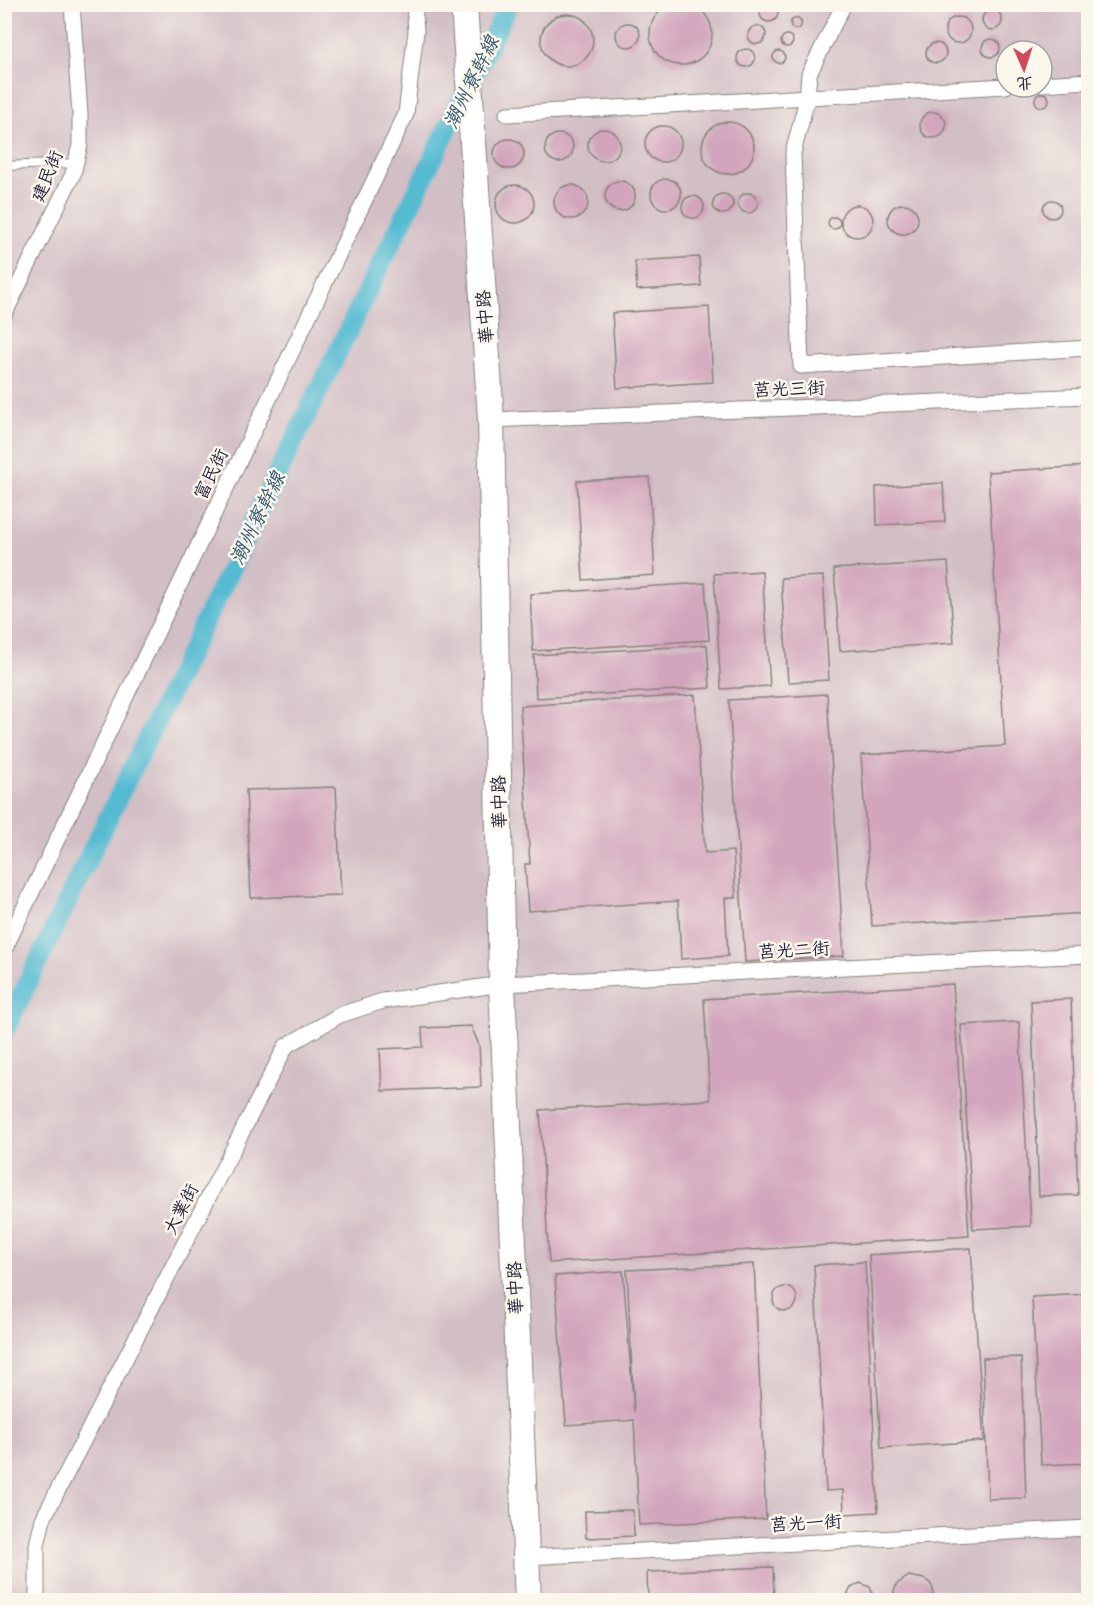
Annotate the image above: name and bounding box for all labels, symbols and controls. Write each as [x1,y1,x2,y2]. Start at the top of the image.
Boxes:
water label: 潮州寮幹線 [439,31,504,132]
north arrow [994,39,1054,99]
text: 北 [1016,74,1033,92]
street label: 建民街 [28,147,67,205]
street label: 華中路 [473,289,498,345]
street label: 莒光三街 [753,378,825,401]
street label: 富民街 [190,445,233,503]
water label: 潮州寮幹線 [225,467,290,568]
street label: 華中路 [489,775,510,829]
street label: 莒光二街 [758,938,831,963]
street label: 大業街 [160,1180,203,1238]
street label: 華中路 [504,1261,527,1315]
street label: 莒光一街 [770,1511,843,1536]

